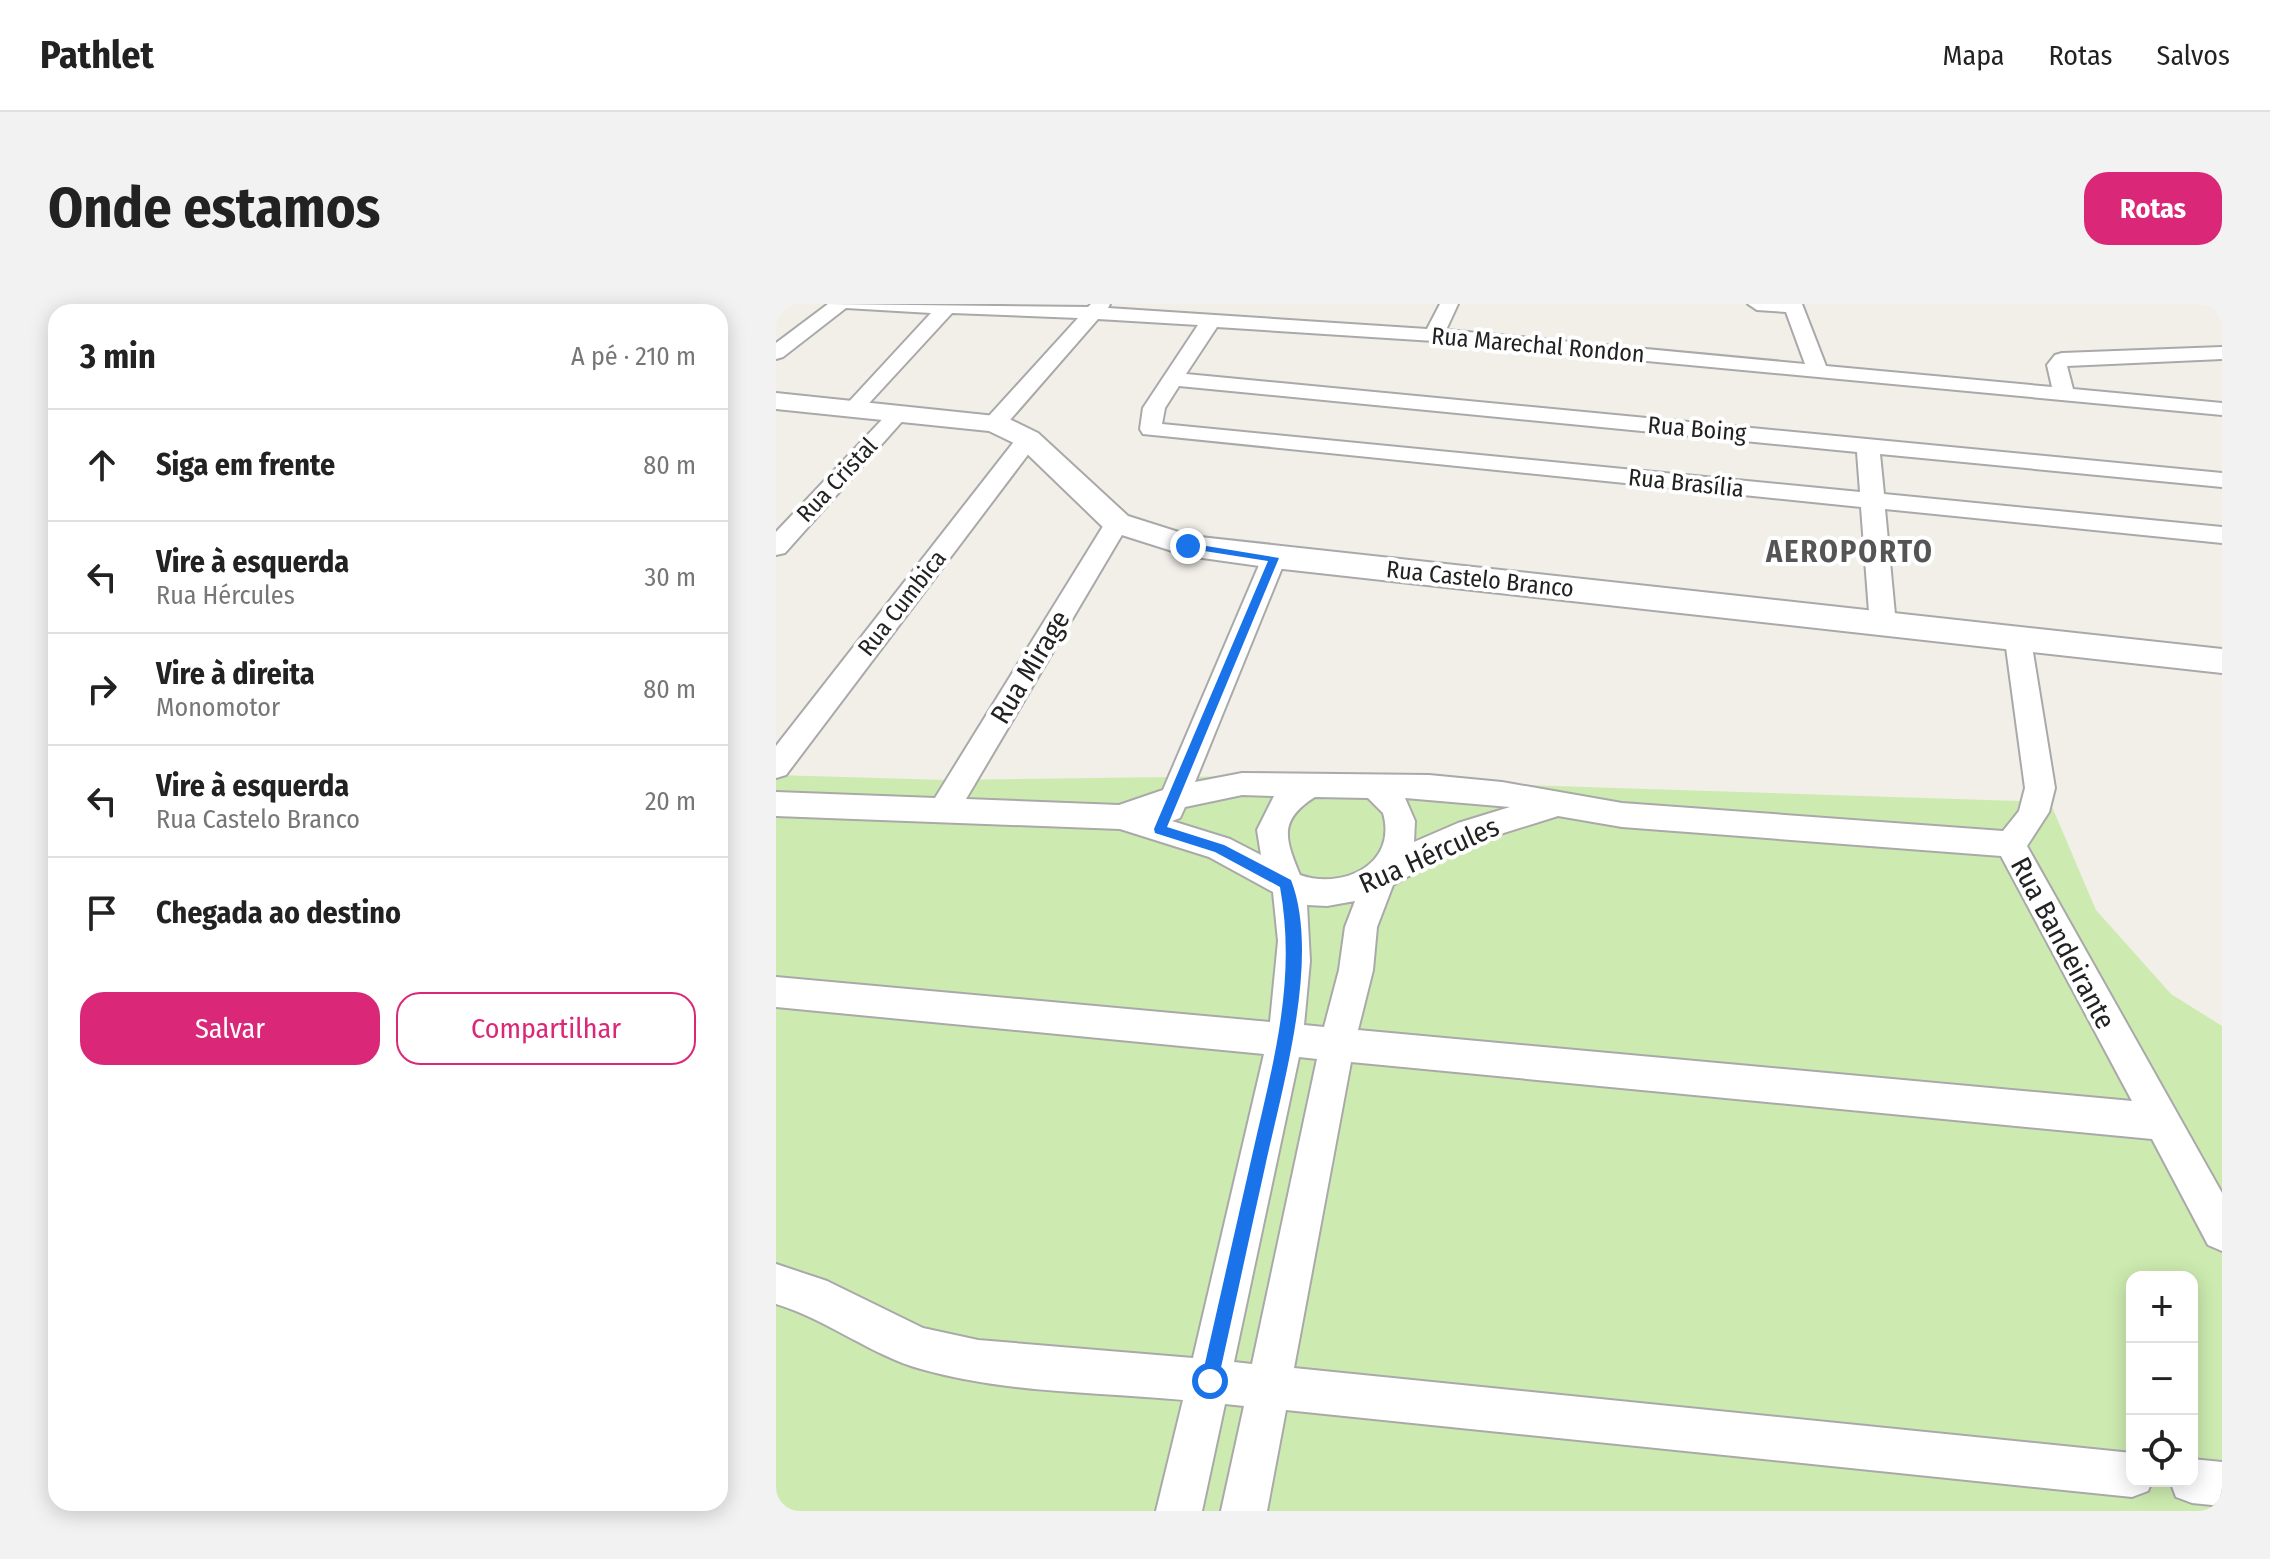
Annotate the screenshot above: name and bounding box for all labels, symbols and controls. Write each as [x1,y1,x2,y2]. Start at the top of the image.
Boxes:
text: Pathlet [40,32,154,78]
text: Mapa [1943,39,2005,72]
text: Rotas [2049,39,2113,72]
text: Salvos [2157,39,2230,72]
button: Rotas [2084,172,2222,245]
text: Onde estamos [48,175,380,242]
street label: Rua Marechal Rondon [1430,322,1646,368]
text: 3 min [80,336,156,377]
text: A pé · 210 m [571,341,696,372]
street label: Rua Boing [1647,411,1748,447]
street label: Rua Cristal [791,432,883,528]
icon: ahead [80,443,124,487]
text: Siga em frente [156,447,335,483]
text: 80 m [643,450,696,481]
street label: Rua Brasília [1627,463,1745,503]
route end [1170,528,1206,564]
district label: AEROPORTO [1765,534,1934,570]
text: Vire à esquerda [156,544,349,580]
street label: Rua Cumbica [852,545,952,661]
icon: left [80,555,124,599]
street label: Rua Castelo Branco [1385,555,1575,603]
text: 30 m [645,562,696,593]
text: Rua Hércules [156,580,295,611]
street label: Rua Mirage [983,604,1077,730]
text: Vire à direita [156,656,315,692]
icon: right [80,667,124,711]
text: 80 m [643,674,696,705]
text: Monomotor [156,692,280,723]
text: Vire à esquerda [156,768,349,804]
icon: left [80,779,124,823]
text: 20 m [645,786,696,817]
text: Rua Castelo Branco [156,804,360,835]
street label: Rua Hércules [1354,810,1504,900]
street label: Rua Bandeirante [2004,851,2122,1035]
icon: arrive [80,891,124,935]
text: Chegada ao destino [156,895,401,931]
button: Salvar [80,992,380,1065]
button: Compartilhar [396,992,696,1065]
map controls [2126,1271,2198,1487]
button: + [2126,1271,2198,1343]
button: − [2126,1343,2198,1415]
route start [1192,1363,1228,1399]
button: locate [2126,1415,2198,1487]

